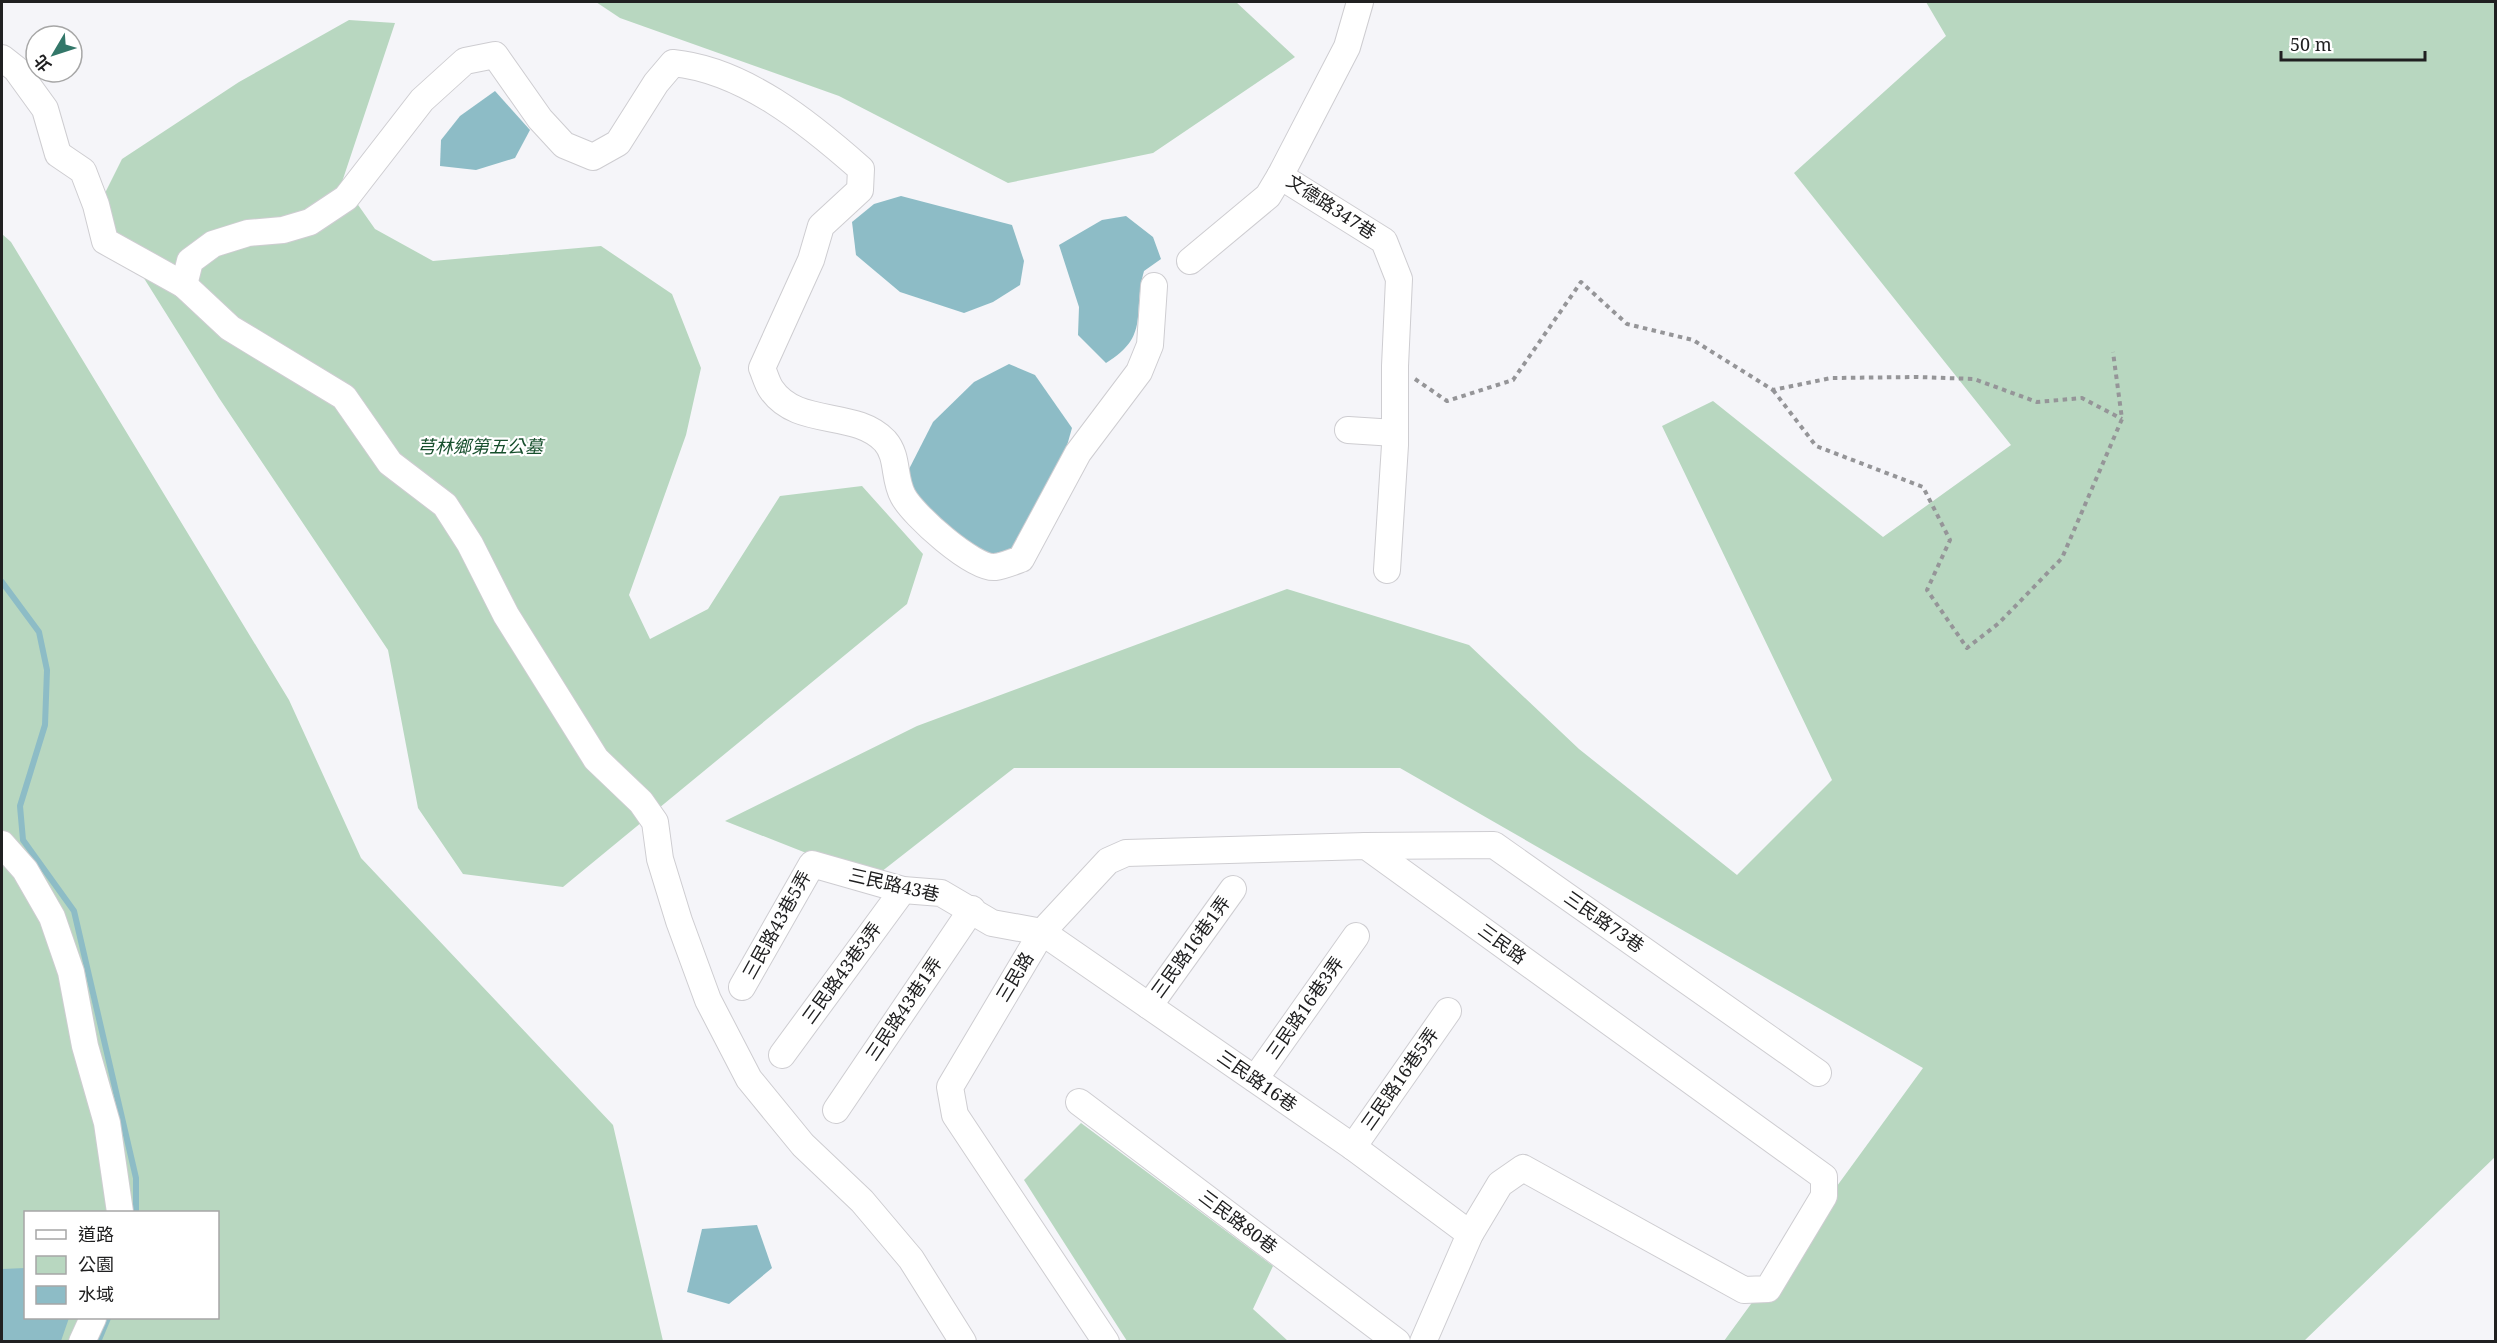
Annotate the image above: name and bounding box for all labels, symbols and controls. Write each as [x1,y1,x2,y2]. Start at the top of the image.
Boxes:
north arrow [24,24,84,84]
scale bar [2281,24,2425,62]
text: 50 m [2290,32,2332,56]
text: 北 [29,50,56,77]
street label: 文德路347巷 [1282,168,1381,244]
park label: 芎林鄉第五公墓 [417,434,546,458]
street label: 三民路43巷 [847,862,942,906]
street label: 三民路43巷5弄 [736,866,816,983]
street label: 三民路73巷 [1560,885,1649,957]
street label: 三民路16巷1弄 [1145,891,1235,1002]
street label: 三民路43巷3弄 [796,917,886,1028]
street label: 三民路 [1474,918,1531,969]
street label: 三民路 [990,947,1038,1006]
street label: 三民路16巷3弄 [1260,951,1348,1064]
street label: 三民路43巷1弄 [860,952,947,1065]
street label: 三民路16巷5弄 [1355,1022,1443,1135]
street label: 三民路16巷 [1213,1044,1302,1116]
street label: 三民路80巷 [1195,1184,1283,1259]
legend [24,1211,219,1319]
text: 道路 [78,1222,114,1246]
text: 公園 [78,1252,114,1276]
text: 水域 [78,1282,114,1306]

